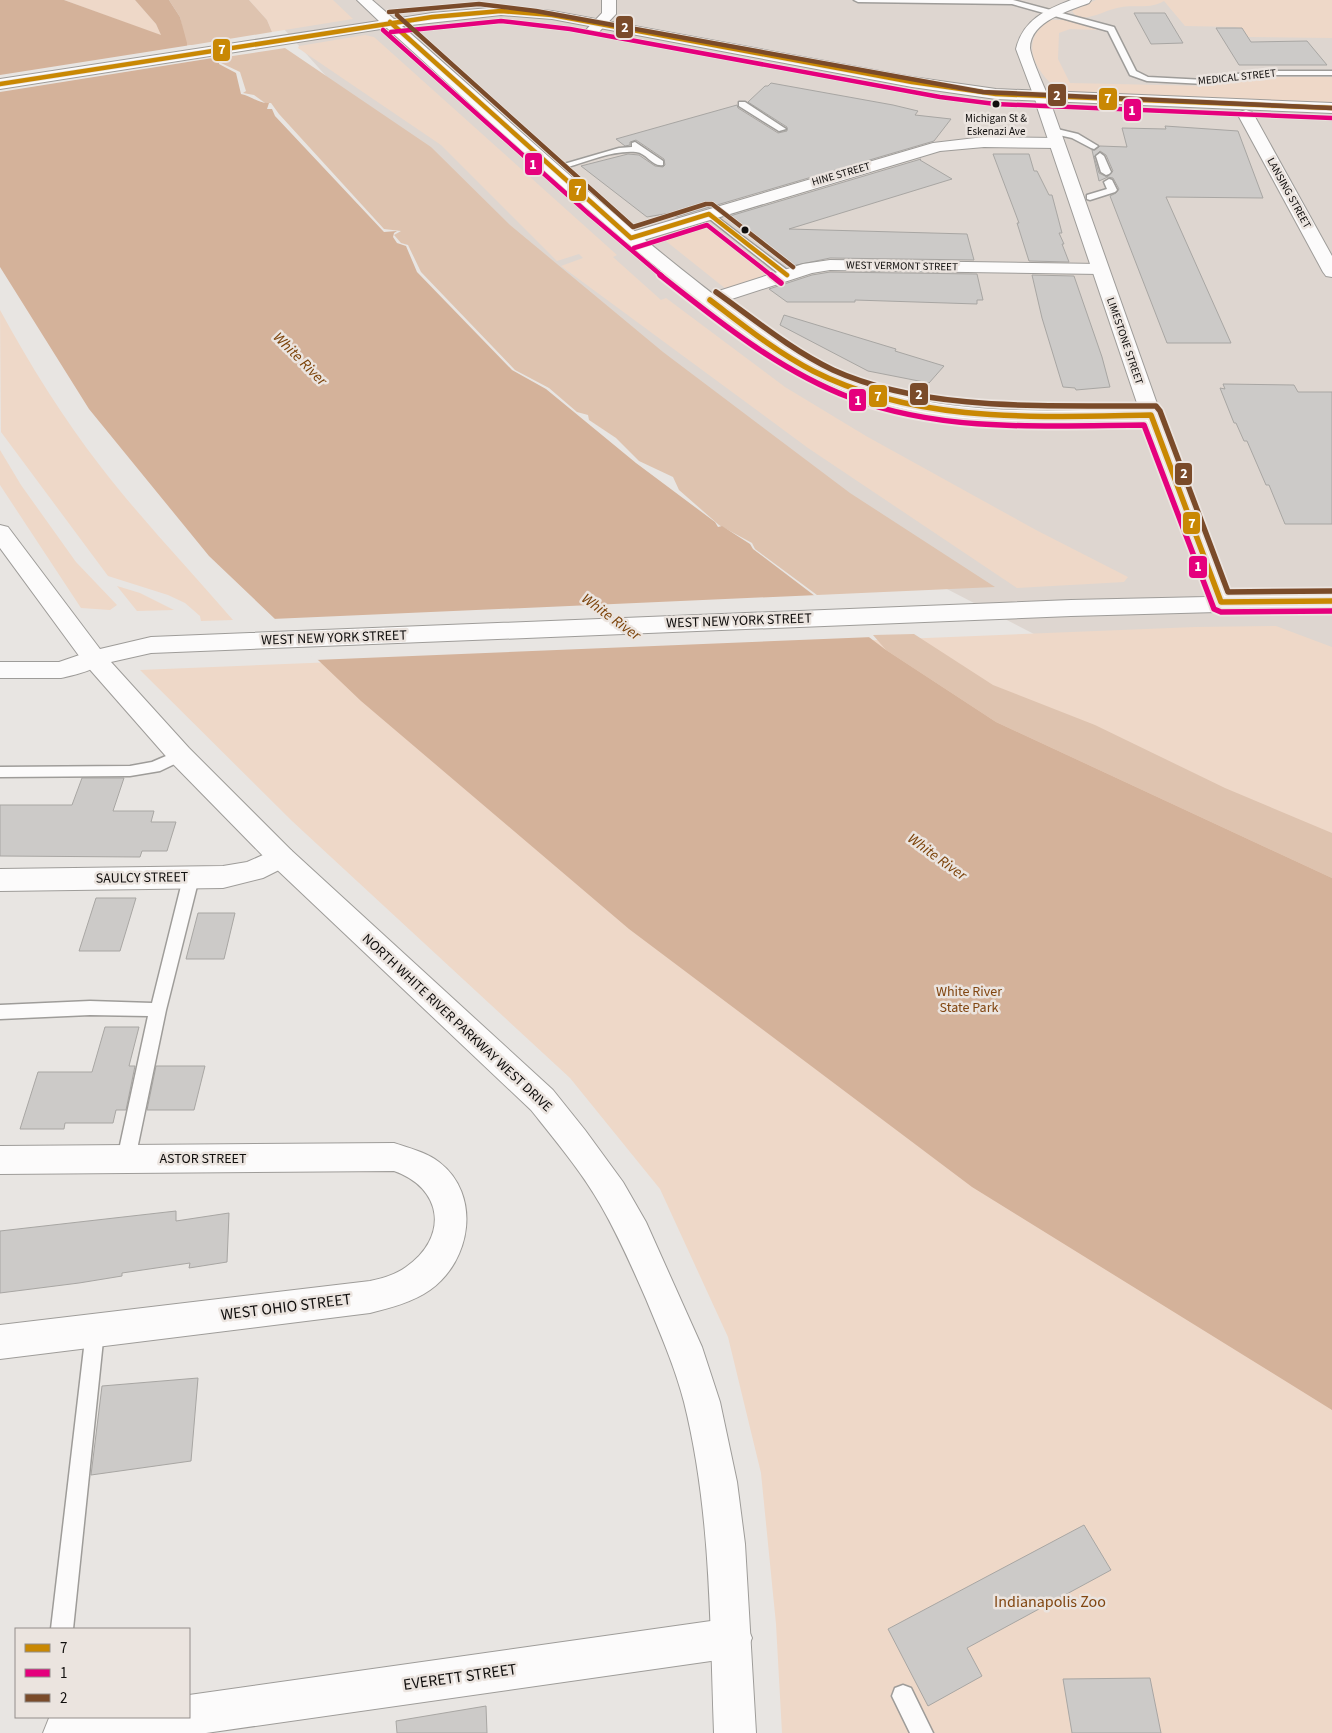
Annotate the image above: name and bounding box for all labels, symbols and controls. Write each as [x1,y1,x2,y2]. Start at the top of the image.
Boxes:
line badge: 2 [615,15,634,39]
text: 2 [621,18,629,38]
line badge: 7 [212,38,231,62]
text: 7 [218,40,226,60]
street label: MEDICAL STREET [1197,65,1277,89]
line badge: 2 [1047,83,1067,107]
text: 2 [1053,86,1061,106]
line badge: 7 [1098,87,1118,111]
text: 7 [1104,89,1112,109]
line badge: 1 [1123,98,1142,122]
marker: Michigan St & Eskenazi Ave [991,99,1001,109]
text: 1 [1128,101,1136,121]
place label: Michigan St & Eskenazi Ave [965,111,1027,139]
line badge: 1 [524,152,543,176]
text: 1 [529,155,537,175]
street label: LANSING STREET [1263,155,1315,231]
street label: HINE STREET [810,158,872,190]
line badge: 7 [568,178,587,202]
text: 7 [574,181,582,201]
unlabelled marker [740,225,750,235]
street label: WEST VERMONT STREET [846,258,958,274]
street label: LIMESTONE STREET [1103,296,1147,387]
water label: White River [268,327,332,391]
line badge: 2 [909,382,929,406]
line badge: 7 [868,384,888,408]
text: 2 [915,385,923,405]
text: 7 [874,387,882,407]
line badge: 1 [848,388,867,412]
text: 1 [854,391,862,411]
line badge: 2 [1174,462,1193,486]
text: 2 [1180,464,1188,484]
line badge: 7 [1182,511,1201,535]
text: 7 [1188,514,1196,534]
line badge: 1 [1188,555,1208,579]
text: 1 [1194,557,1202,577]
water label: White River [577,588,646,646]
street label: WEST NEW YORK STREET [666,608,813,634]
street label: WEST NEW YORK STREET [261,625,408,651]
water label: White River [903,828,972,886]
street label: SAULCY STREET [96,867,189,889]
street label: NORTH WHITE RIVER PARKWAY WEST DRIVE [357,929,557,1117]
park label: White River State Park [936,982,1002,1018]
street label: ASTOR STREET [160,1149,247,1169]
street label: WEST OHIO STREET [219,1288,353,1326]
park label: Indianapolis Zoo [994,1591,1106,1613]
legend [15,1628,190,1718]
text: 7 [60,1638,67,1659]
street label: EVERETT STREET [402,1658,519,1696]
text: 1 [60,1663,67,1684]
text: 2 [60,1688,67,1709]

